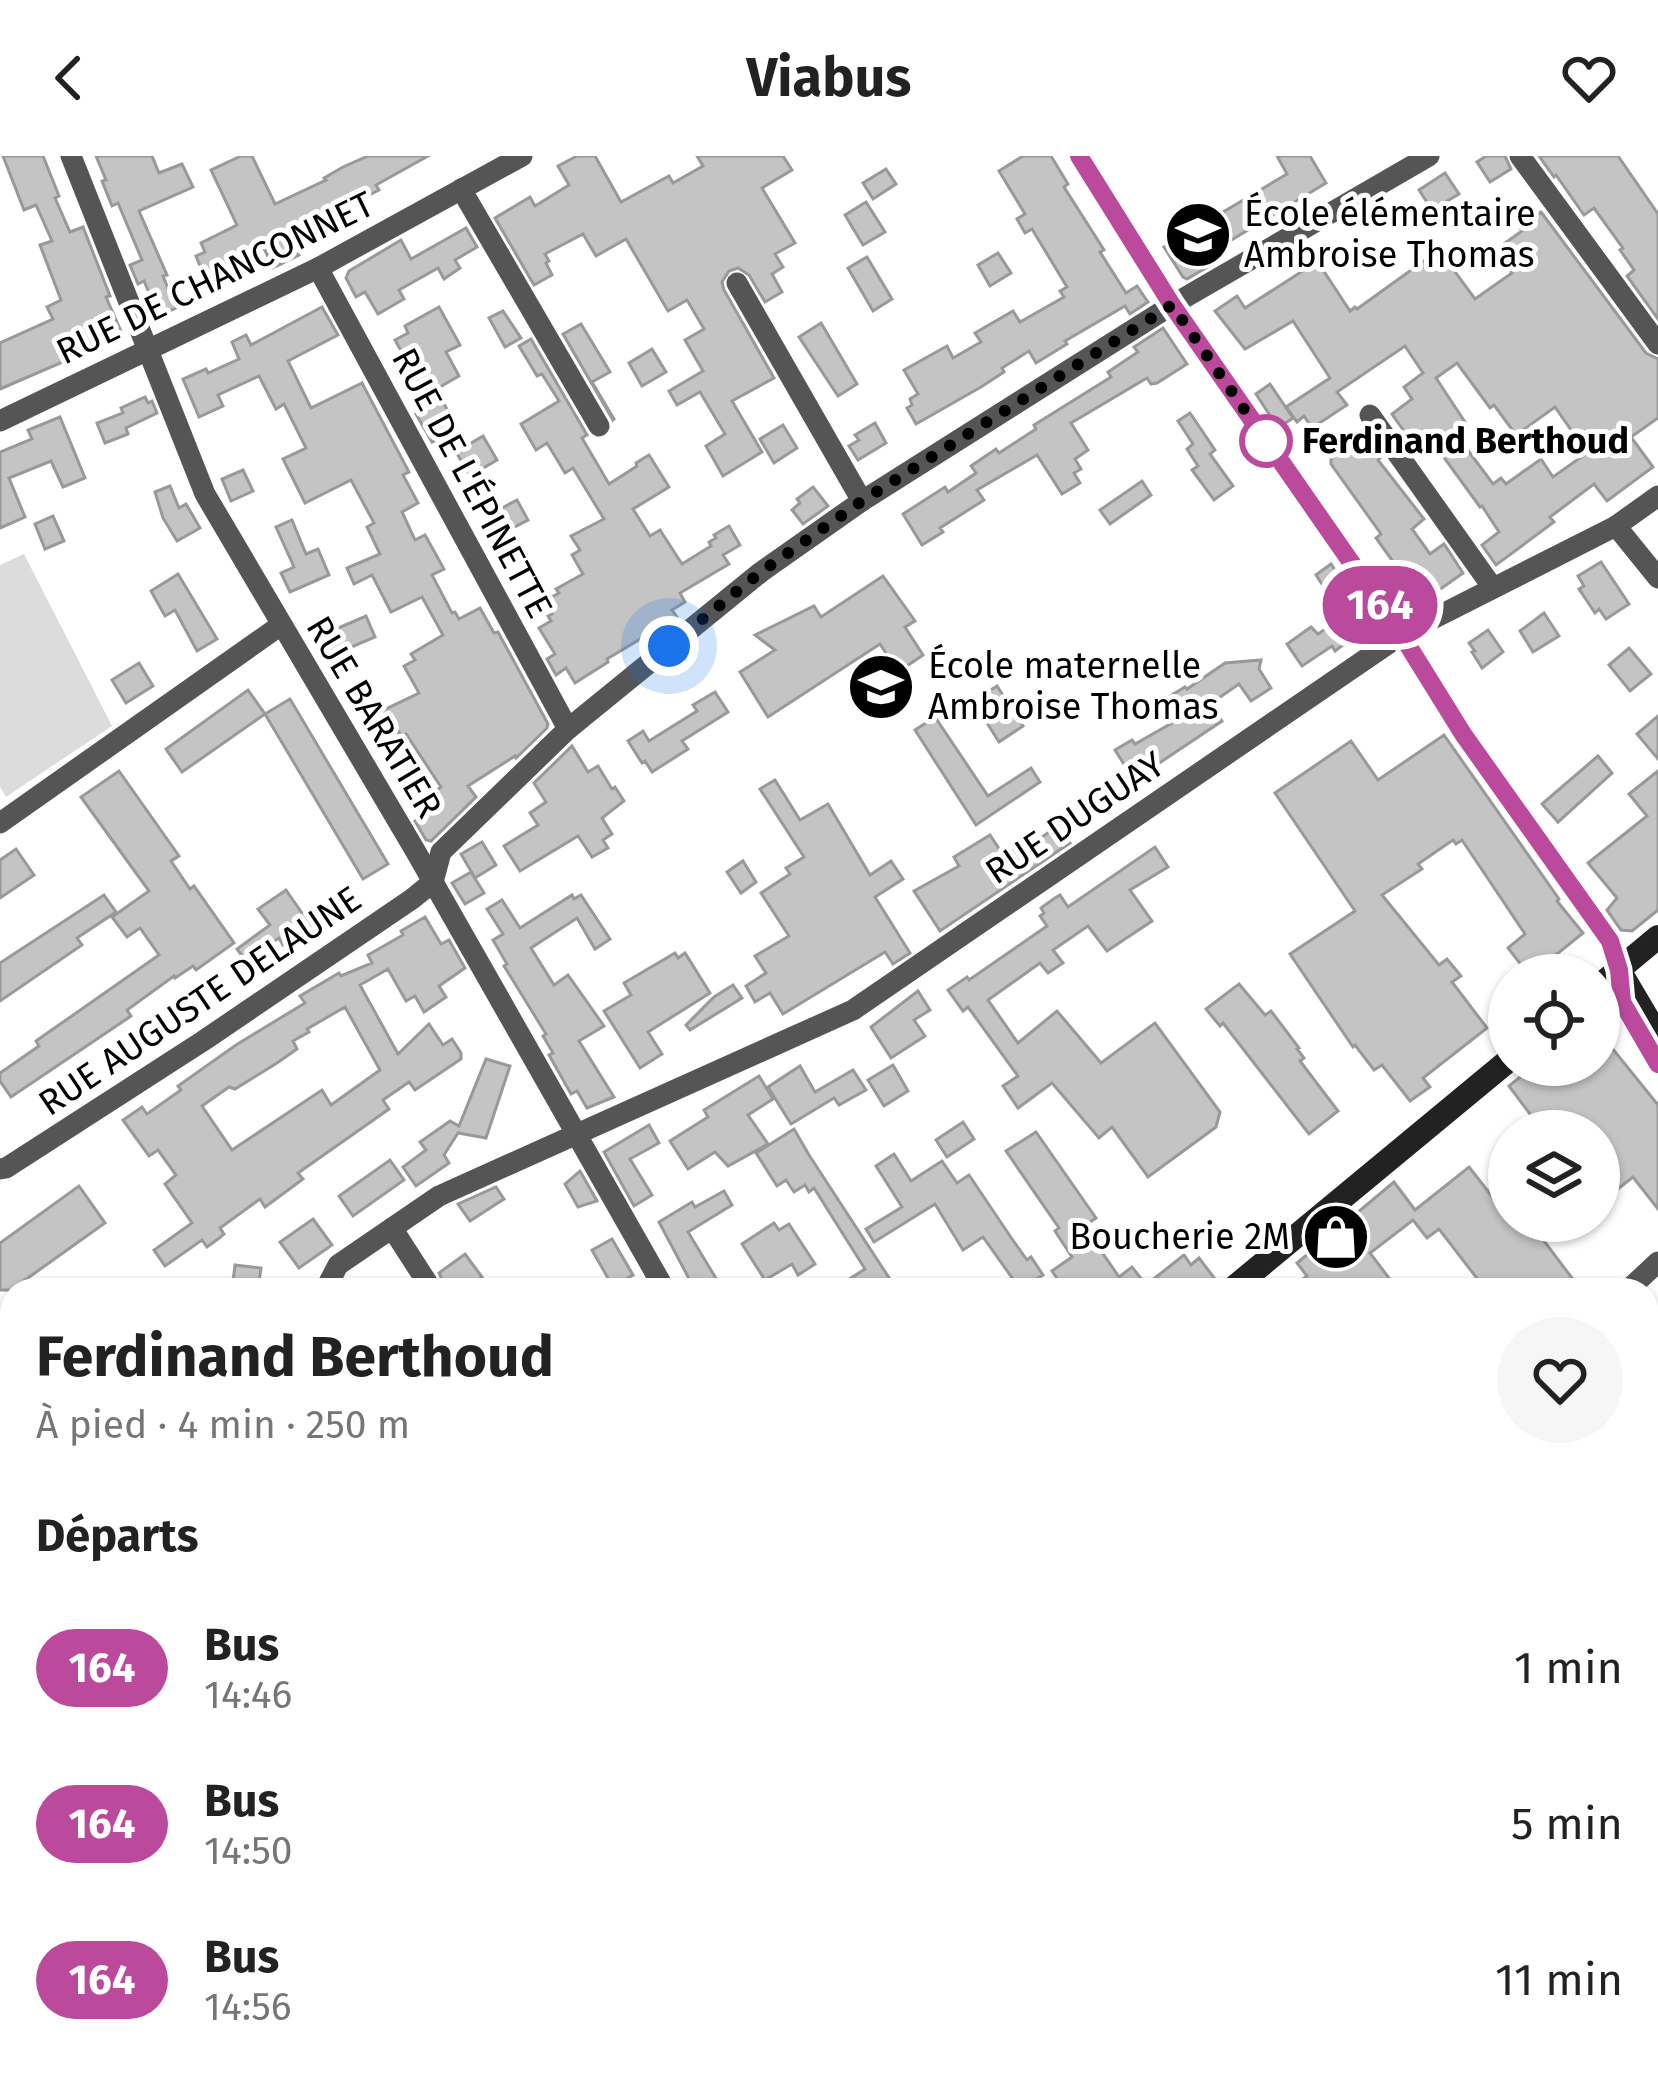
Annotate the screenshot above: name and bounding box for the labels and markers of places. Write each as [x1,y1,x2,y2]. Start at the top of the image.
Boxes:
place label: École élémentaire Ambroise Thomas [1244,191,1536,277]
school or university icon: École élémentaire Ambroise Thomas [1163,200,1233,270]
marker: Ferdinand Berthoud [1241,416,1291,466]
place label: Ferdinand Berthoud [1302,419,1629,463]
place label: École maternelle Ambroise Thomas [928,643,1218,729]
school or university icon: École maternelle Ambroise Thomas [846,652,916,722]
shop icon: Boucherie 2M [1301,1202,1371,1272]
place label: Boucherie 2M [1069,1215,1290,1259]

